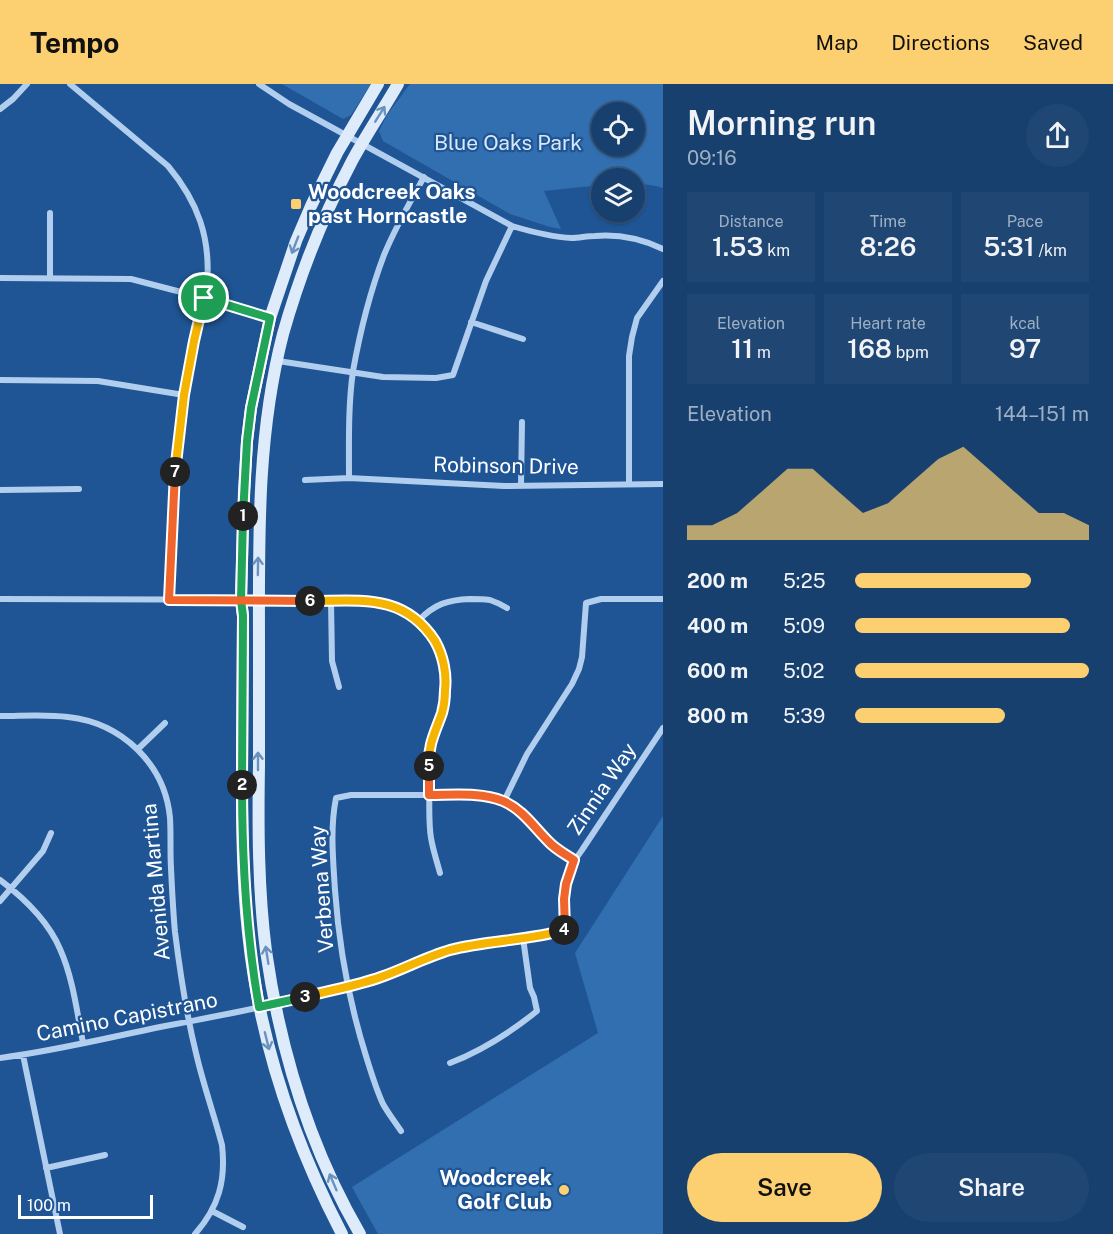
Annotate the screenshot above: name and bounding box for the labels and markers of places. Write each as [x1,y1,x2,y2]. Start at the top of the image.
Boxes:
place label: Woodcreek Oaks past Horncastle [308,179,476,228]
marker: Woodcreek Oaks past Horncastle [289,197,303,211]
pin [178,272,229,323]
pin: 7 [160,457,190,487]
pin: 1 [228,501,258,531]
pin: 6 [295,586,325,616]
pin: 5 [414,751,444,781]
pin: 2 [227,770,257,800]
pin: 4 [549,915,579,945]
pin: 3 [290,982,320,1012]
place label: Woodcreek Golf Club [439,1165,552,1214]
marker: Woodcreek Golf Club [557,1183,571,1197]

